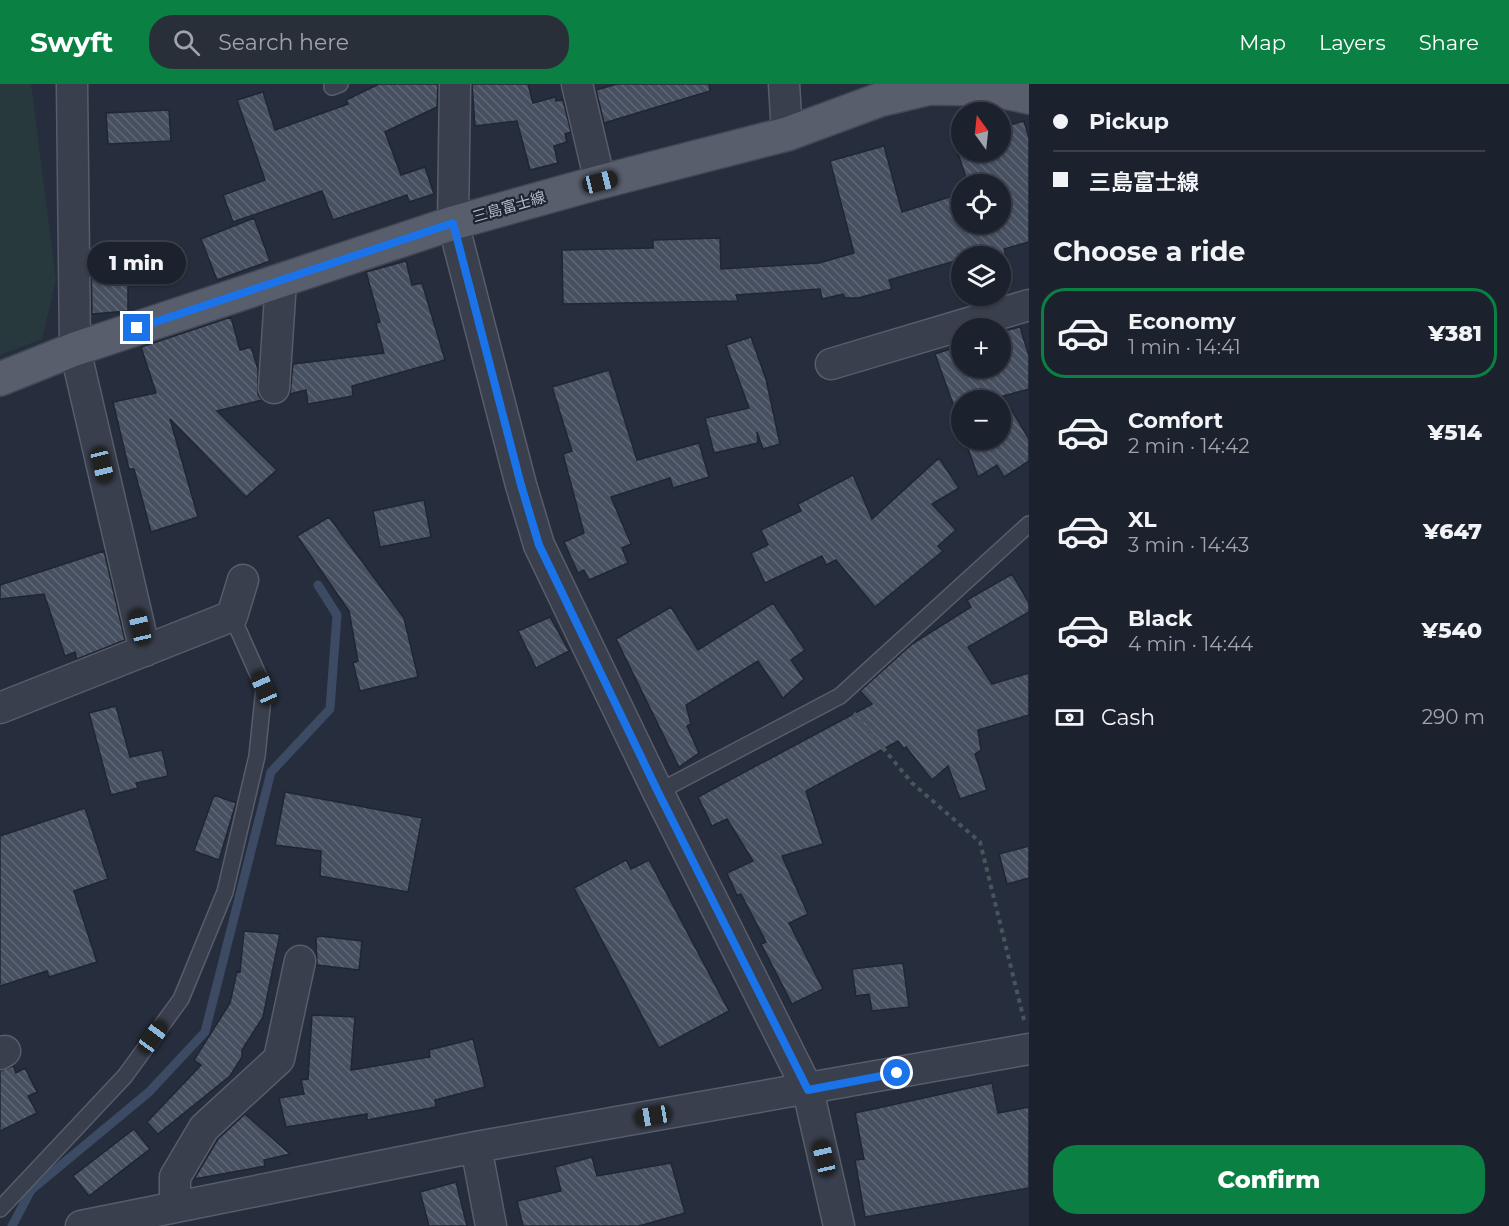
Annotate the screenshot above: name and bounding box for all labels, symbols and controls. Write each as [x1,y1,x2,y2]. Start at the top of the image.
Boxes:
search box [149,15,569,69]
text: Swyft [30,25,113,59]
icon: search [170,26,203,59]
text: Search here [218,29,349,56]
text: Map [1239,30,1286,55]
text: Layers [1319,30,1386,55]
text: Share [1419,30,1479,55]
north arrow [951,102,1011,162]
map controls [951,102,1011,450]
text: Pickup [1089,108,1169,135]
car [580,169,620,195]
text: 三島富士線 [1089,169,1199,196]
button: locate [951,174,1011,234]
street label: 三島富士線 [470,187,548,226]
text: Choose a ride [1053,235,1245,268]
callout: 1 min [88,241,186,283]
button: layers [951,246,1011,306]
text: 1 min [109,251,164,275]
icon: car [1056,306,1110,360]
text: Economy [1128,308,1236,335]
route end [123,314,150,341]
button: + [951,318,1011,378]
text: ¥381 [1428,320,1482,347]
text: 1 min · 14:41 [1128,335,1241,359]
button: − [951,390,1011,450]
icon: car [1056,405,1110,459]
text: Comfort [1128,407,1223,434]
text: ¥514 [1428,419,1482,446]
text: 2 min · 14:42 [1128,434,1250,458]
car [89,445,115,485]
icon: car [1056,504,1110,558]
text: XL [1128,506,1157,533]
text: ¥647 [1423,518,1482,545]
text: 3 min · 14:43 [1128,533,1249,557]
icon: car [1056,603,1110,657]
text: Black [1128,605,1192,632]
car [127,607,153,647]
text: ¥540 [1422,617,1482,644]
text: 4 min · 14:44 [1128,632,1253,656]
car [248,668,280,708]
icon: cash [1053,701,1086,734]
text: Cash [1101,704,1155,731]
text: 290 m [1422,705,1485,729]
car [135,1017,171,1057]
route start [883,1059,910,1086]
car [634,1104,672,1128]
car [811,1138,837,1178]
button: Confirm [1053,1145,1485,1214]

